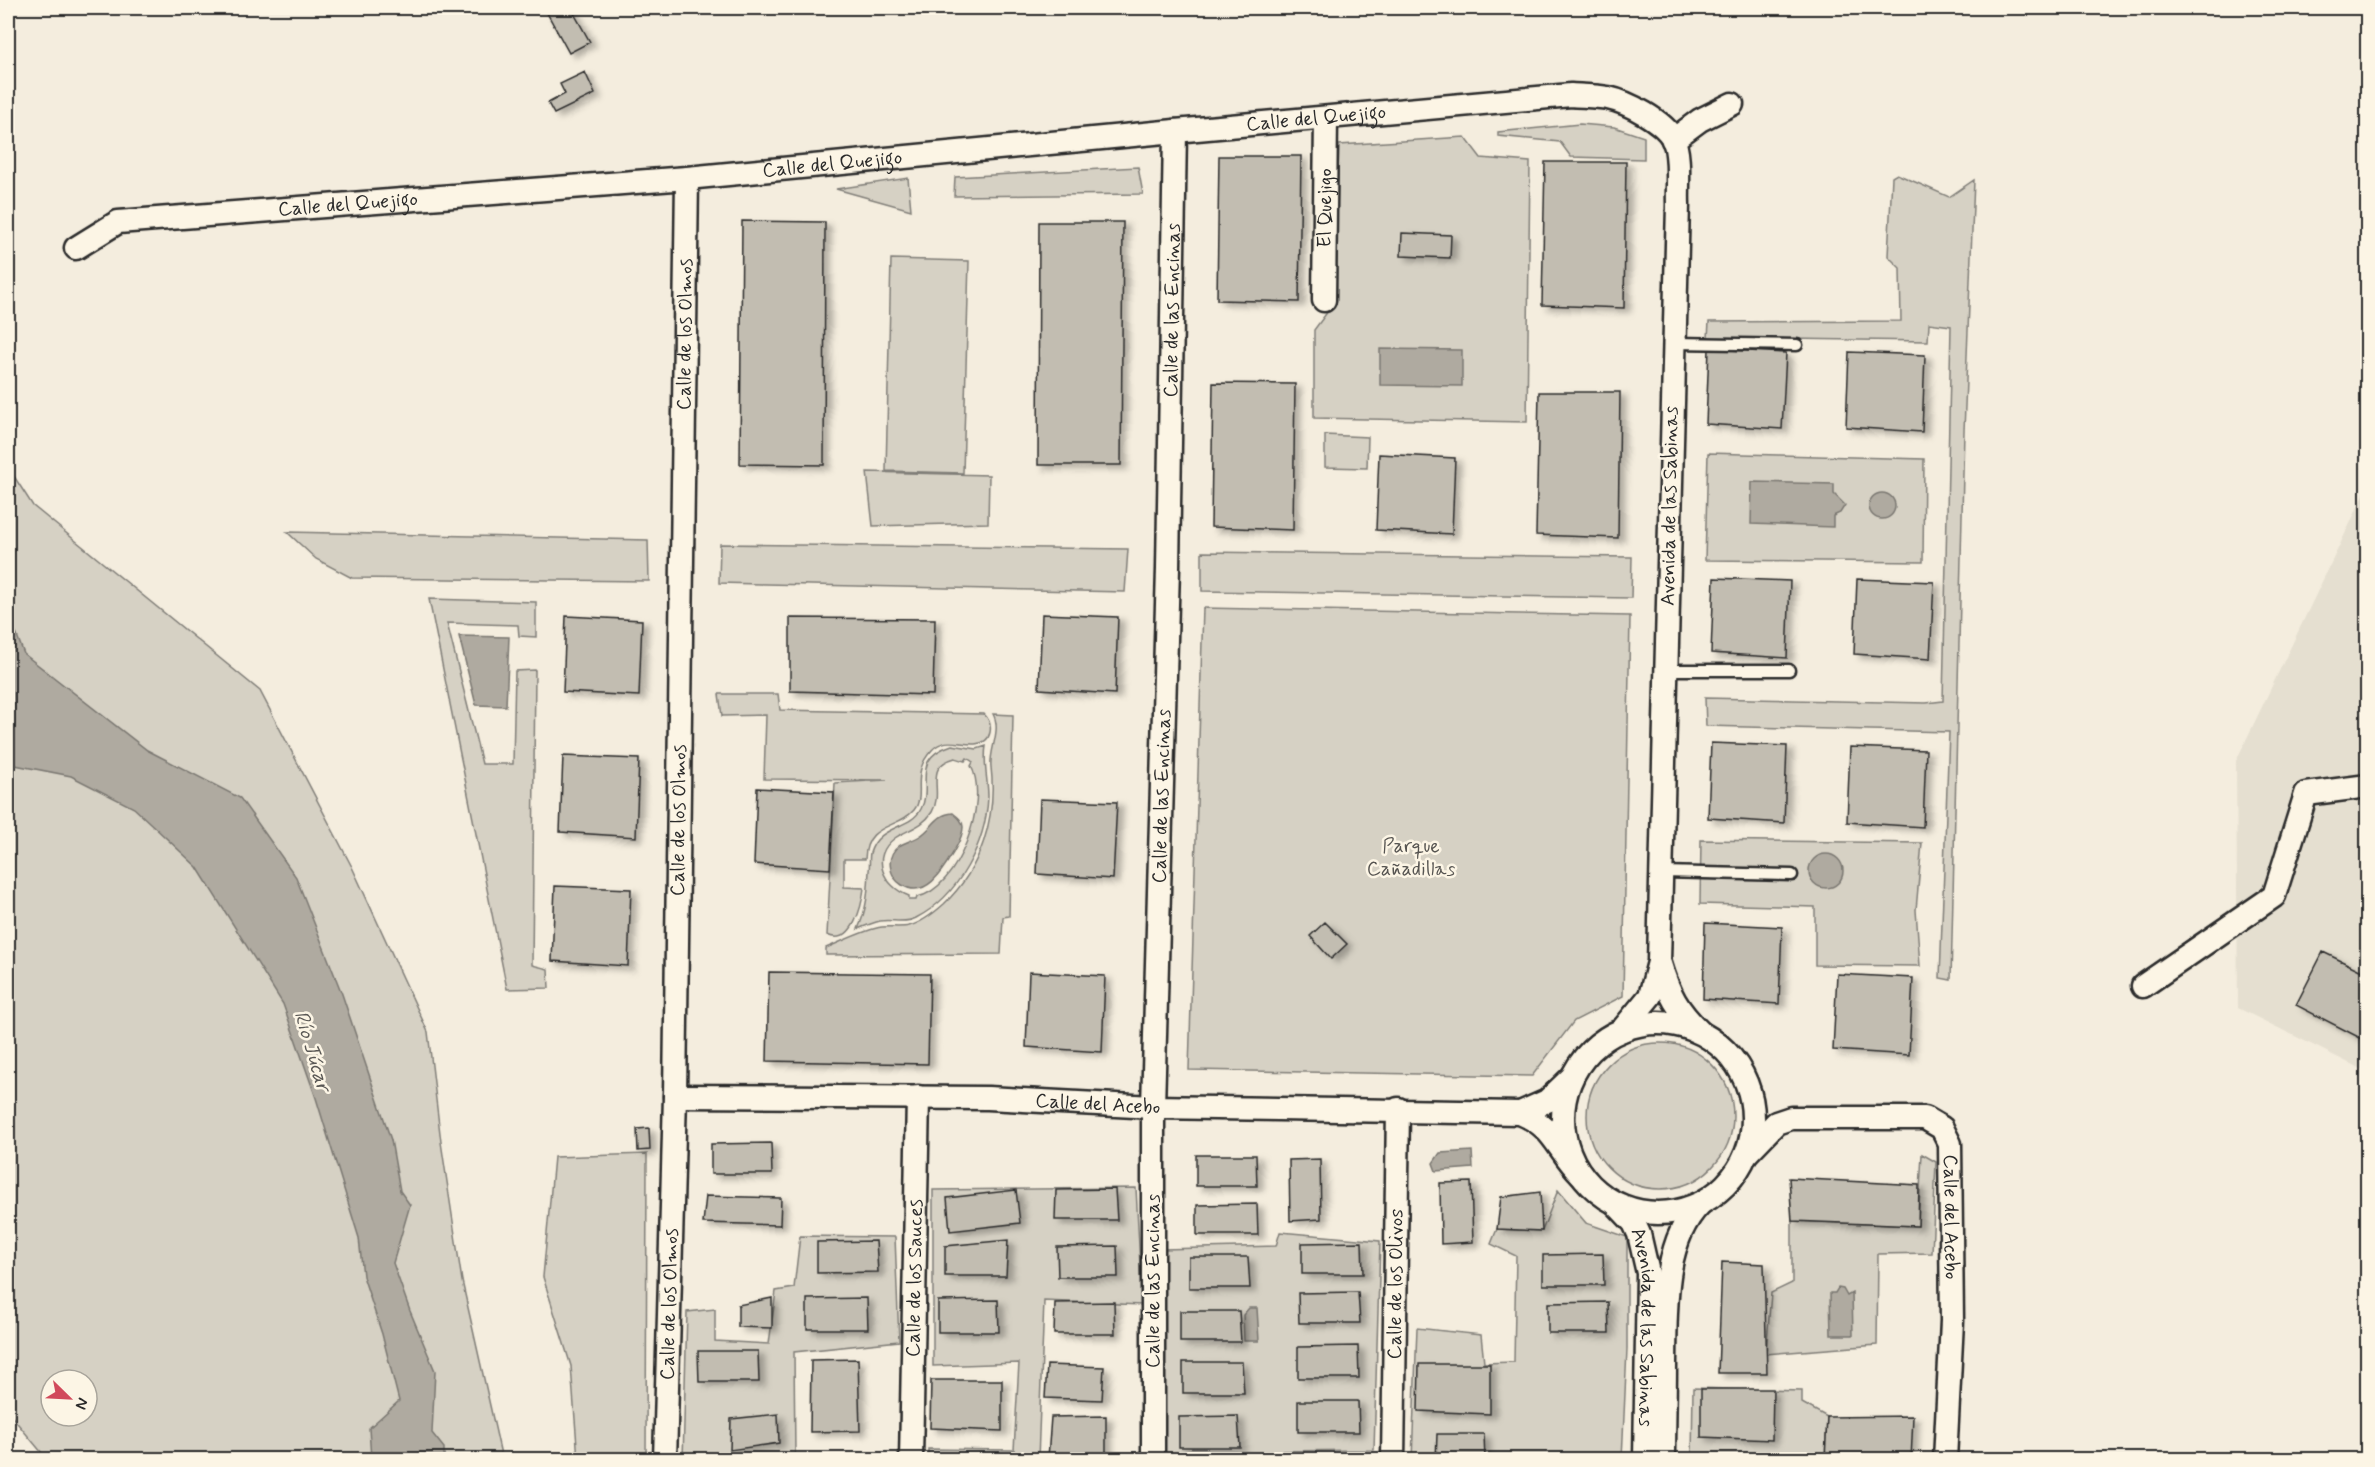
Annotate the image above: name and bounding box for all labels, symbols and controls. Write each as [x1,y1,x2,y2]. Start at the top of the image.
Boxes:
street label: Calle del Quejigo [1245,98,1387,138]
street label: Calle del Quejigo [761,144,903,184]
street label: El Quejigo [1311,168,1339,248]
street label: Calle del Quejigo [277,185,419,223]
street label: Calle de las Encinas [1157,223,1187,398]
street label: Calle de los Olmos [670,258,699,410]
street label: Avenida de las Sabinas [1655,406,1685,606]
street label: Calle de las Encinas [1146,708,1178,884]
street label: Calle de los Olmos [664,744,693,896]
park label: Parque Cañadillas [1367,833,1456,883]
water label: Río Júcar [287,1008,338,1098]
street label: Calle del Acebo [1035,1087,1160,1121]
street label: Calle del Acebo [1937,1154,1965,1279]
street label: Calle de las Encinas [1140,1194,1167,1368]
street label: Calle de los Sauces [899,1199,930,1357]
street label: Calle de los Olivos [1381,1208,1410,1360]
street label: Avenida de las Sabinas [1624,1223,1661,1427]
street label: Calle de los Olmos [654,1228,685,1380]
north arrow [39,1368,99,1428]
text: N [70,1394,93,1413]

